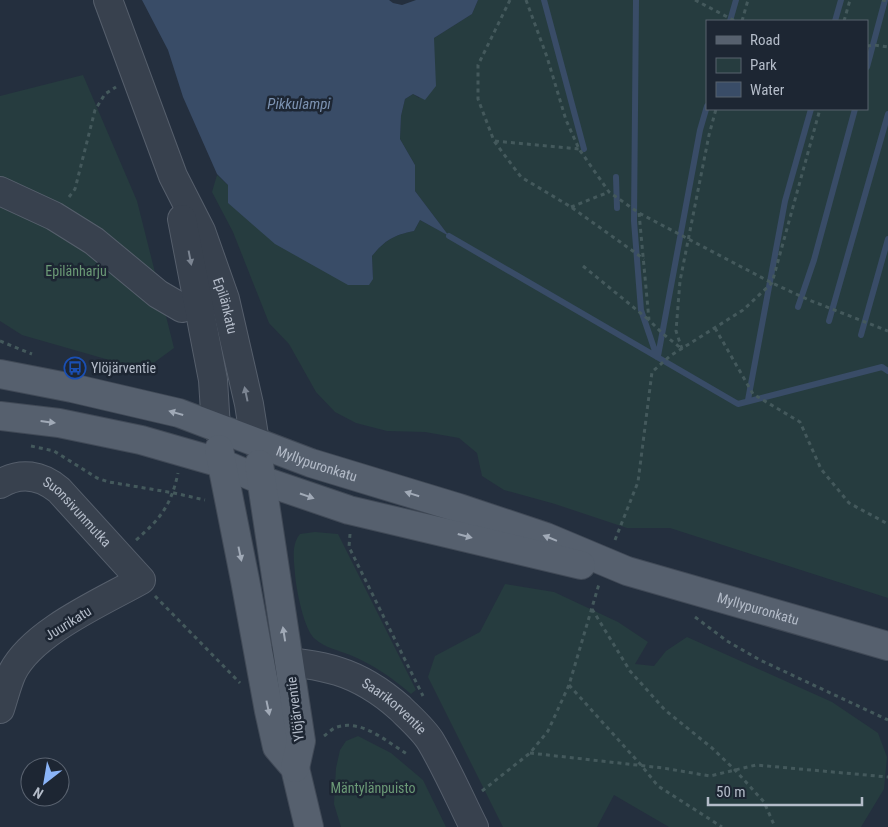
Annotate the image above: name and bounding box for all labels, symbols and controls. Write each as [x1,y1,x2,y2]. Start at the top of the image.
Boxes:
legend [706,20,868,110]
text: Road [750,31,780,49]
text: Park [750,56,777,74]
text: Water [750,81,785,99]
water label: Pikkulampi [267,95,331,113]
one-way arrow [186,251,194,267]
park label: Epilänharju [45,263,107,279]
street label: Epilänkatu [210,275,241,335]
bus stop icon: Ylöjärventie [63,356,87,380]
place label: Ylöjärventie [91,360,156,376]
one-way arrow [242,386,250,401]
one-way arrow [169,408,184,416]
one-way arrow [41,418,57,426]
street label: Myllypuronkatu [274,443,359,485]
street label: Suonsivunmutka [40,473,115,550]
one-way arrow [405,489,420,497]
one-way arrow [300,492,315,500]
one-way arrow [457,533,472,541]
one-way arrow [543,534,557,542]
one-way arrow [236,547,244,562]
street label: Myllypuronkatu [715,589,801,628]
street label: Juurikatu [42,603,94,643]
one-way arrow [280,626,288,642]
street label: Ylöjärventie [283,675,307,742]
street label: Saarikorventie [359,675,430,738]
one-way arrow [265,700,273,716]
north arrow [20,757,70,807]
scale bar [708,774,862,806]
park label: Mäntylänpuisto [330,780,416,796]
text: 50 m [716,783,746,801]
text: N [31,784,46,802]

